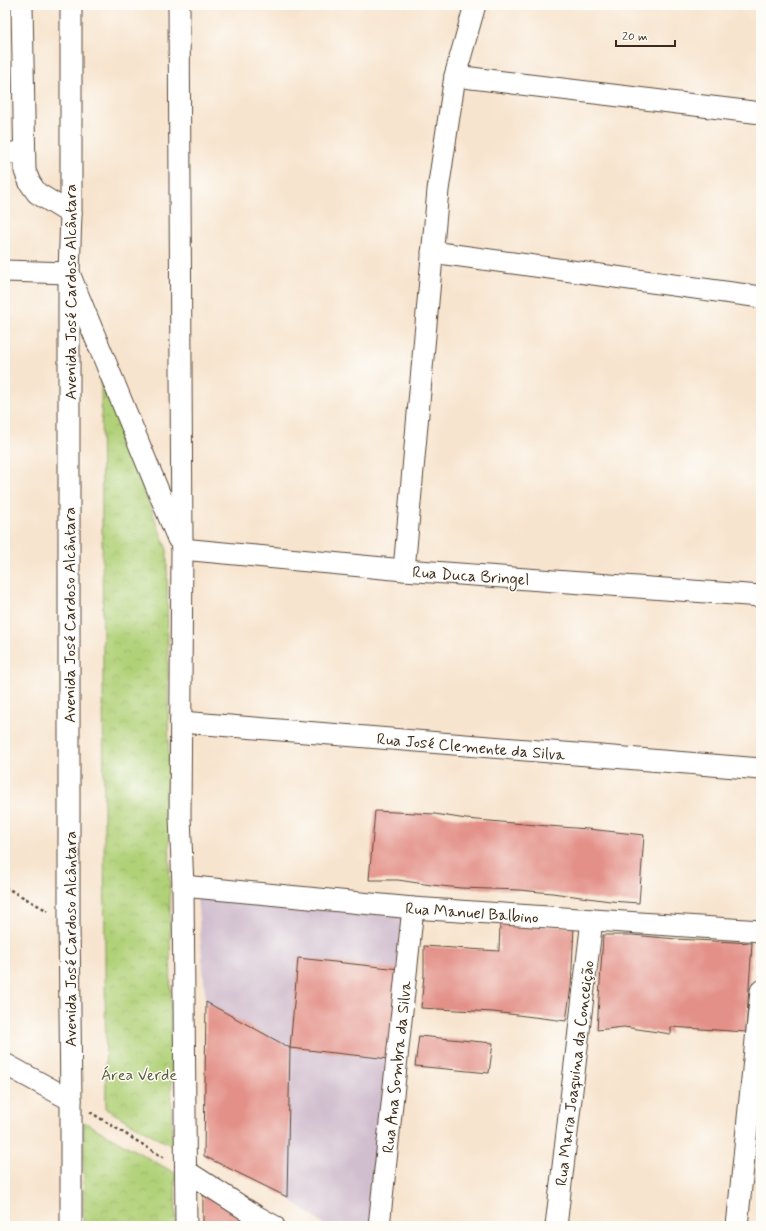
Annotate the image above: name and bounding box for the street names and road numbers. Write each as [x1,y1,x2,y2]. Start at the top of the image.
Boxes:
street label: Avenida José Cardoso Alcântara [61,184,82,400]
street label: Avenida José Cardoso Alcântara [60,507,81,723]
street label: Rua Duca Bringel [412,562,530,592]
street label: Rua José Clemente da Silva [376,729,566,766]
street label: Avenida José Cardoso Alcântara [61,831,82,1047]
street label: Rua Manuel Balbino [405,898,539,929]
street label: Rua Maria Joaquina da Conceição [551,959,600,1187]
street label: Rua Ana Sombra da Silva [378,979,417,1154]

